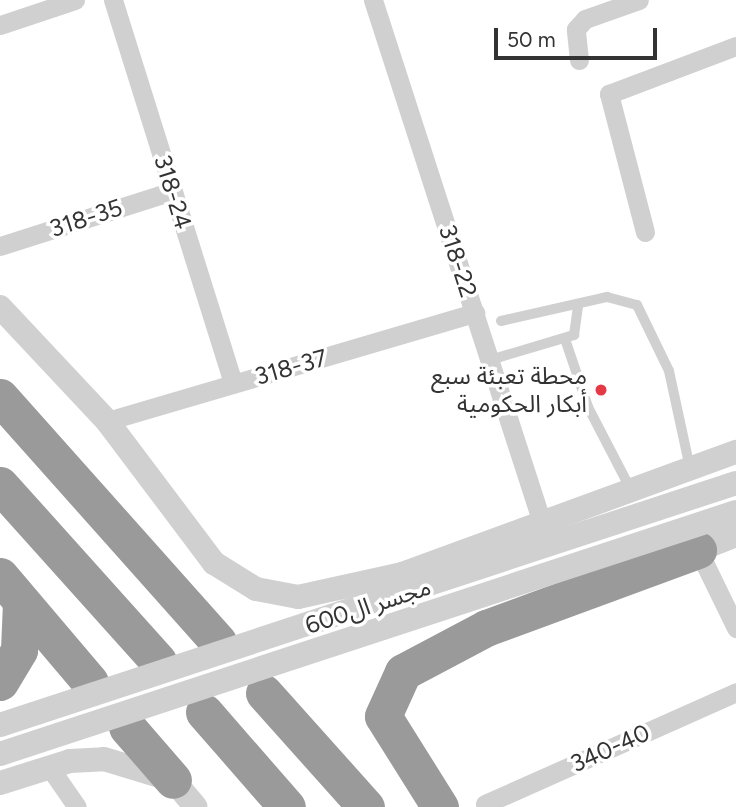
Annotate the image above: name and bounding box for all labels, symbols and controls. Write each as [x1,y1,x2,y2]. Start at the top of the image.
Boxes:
scale bar [498,14,661,58]
text: 50 m [507,27,556,52]
street label: 318-24 [148,151,198,233]
street label: 318-35 [46,193,126,243]
street label: 318-22 [433,221,483,301]
street label: 318-37 [252,343,330,391]
place label: محطة تعبئة سبع أبكار الحكومية [431,362,587,418]
marker: محطة تعبئة سبع أبكار الحكومية [593,382,609,398]
street label: مجسر ال600 [302,572,434,640]
street label: 340-40 [566,718,654,778]

